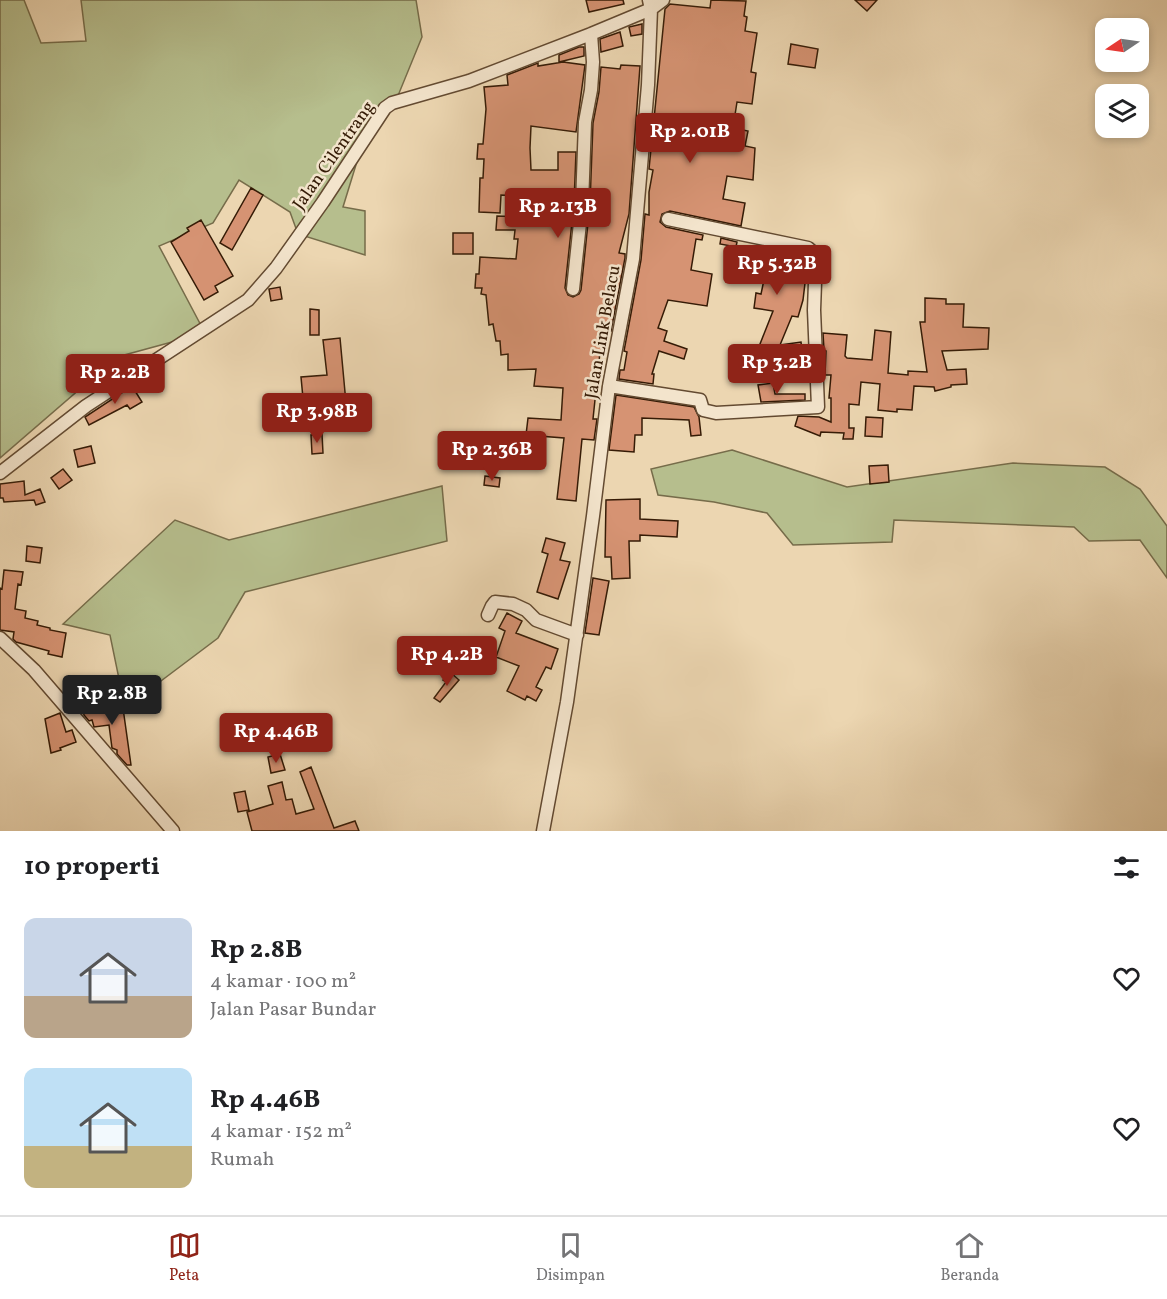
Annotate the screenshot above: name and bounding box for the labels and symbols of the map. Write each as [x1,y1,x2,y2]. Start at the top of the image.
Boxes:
north arrow [1095,18,1149,72]
street label: Jalan Cilentrang [287,96,381,216]
pin: Rp 2.01B [628,113,752,164]
pin: Rp 2.13B [496,188,620,239]
pin: Rp 5.32B [715,245,839,296]
street label: Jalan Link Belacu [579,263,628,401]
pin: Rp 3.2B [722,344,832,395]
pin: Rp 2.2B [60,354,170,405]
pin: Rp 3.98B [255,393,379,444]
pin: Rp 2.36B [430,431,554,482]
pin: Rp 4.2B [392,636,502,687]
pin: Rp 2.8B [57,675,167,726]
pin: Rp 4.46B [214,713,338,764]

